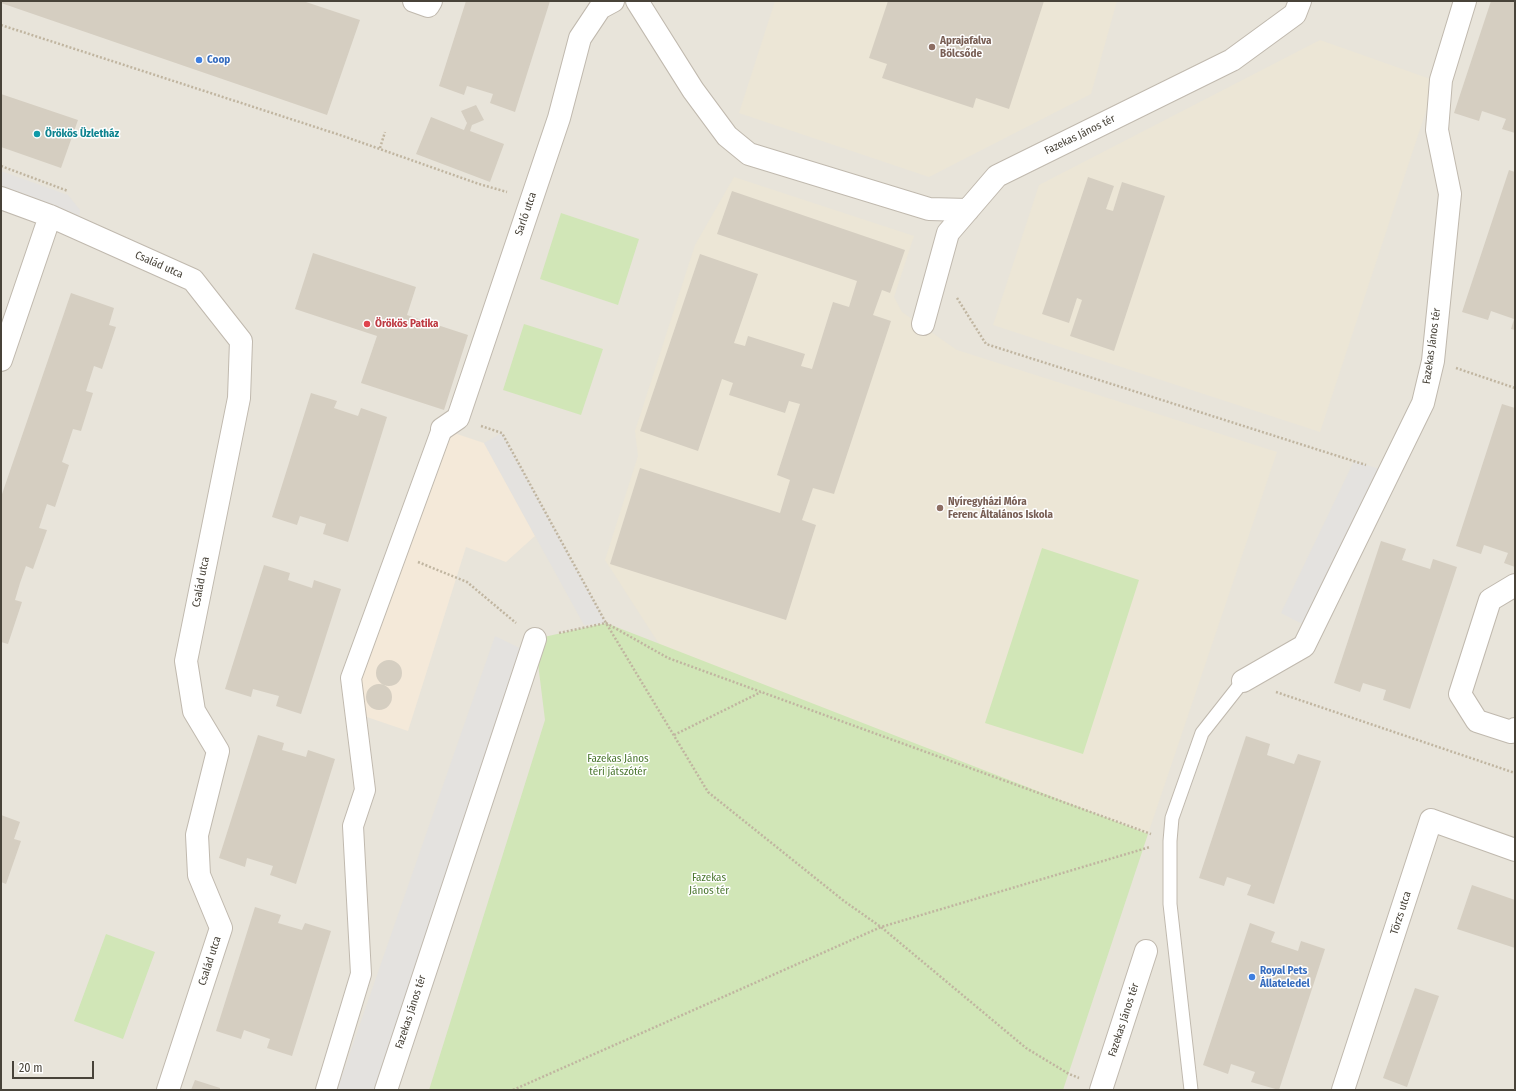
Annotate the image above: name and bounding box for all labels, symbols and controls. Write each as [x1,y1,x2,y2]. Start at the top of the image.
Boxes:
place label: Aprajafalva Bölcsőde [940,34,991,60]
marker: Aprajafalva Bölcsőde [927,42,937,52]
place label: Coop [207,53,230,67]
marker: Coop [194,55,204,65]
street label: Fazekas János tér [1043,112,1117,158]
place label: Örökös Üzletház [45,127,119,141]
marker: Örökös Üzletház [32,129,42,139]
street label: Sarló utca [512,191,540,237]
street label: Család utca [133,249,185,281]
street label: Fazekas János tér [1420,307,1444,385]
place label: Örökös Patika [375,317,439,331]
marker: Örökös Patika [362,319,372,329]
place label: Nyíregyházi Móra Ferenc Általános Iskola [948,495,1053,521]
marker: Nyíregyházi Móra Ferenc Általános Iskola [935,503,945,513]
street label: Család utca [190,556,212,608]
park label: Fazekas János téri játszótér [587,752,649,778]
park label: Fazekas János tér [689,871,729,897]
street label: Törzs utca [1388,890,1414,936]
street label: Család utca [196,935,224,987]
place label: Royal Pets Állateledel [1260,964,1310,990]
marker: Royal Pets Állateledel [1247,972,1257,982]
street label: Fazekas János tér [393,973,429,1051]
street label: Fazekas János tér [1106,981,1142,1059]
scale bar [14,1053,96,1079]
text: 20 m [19,1061,43,1075]

